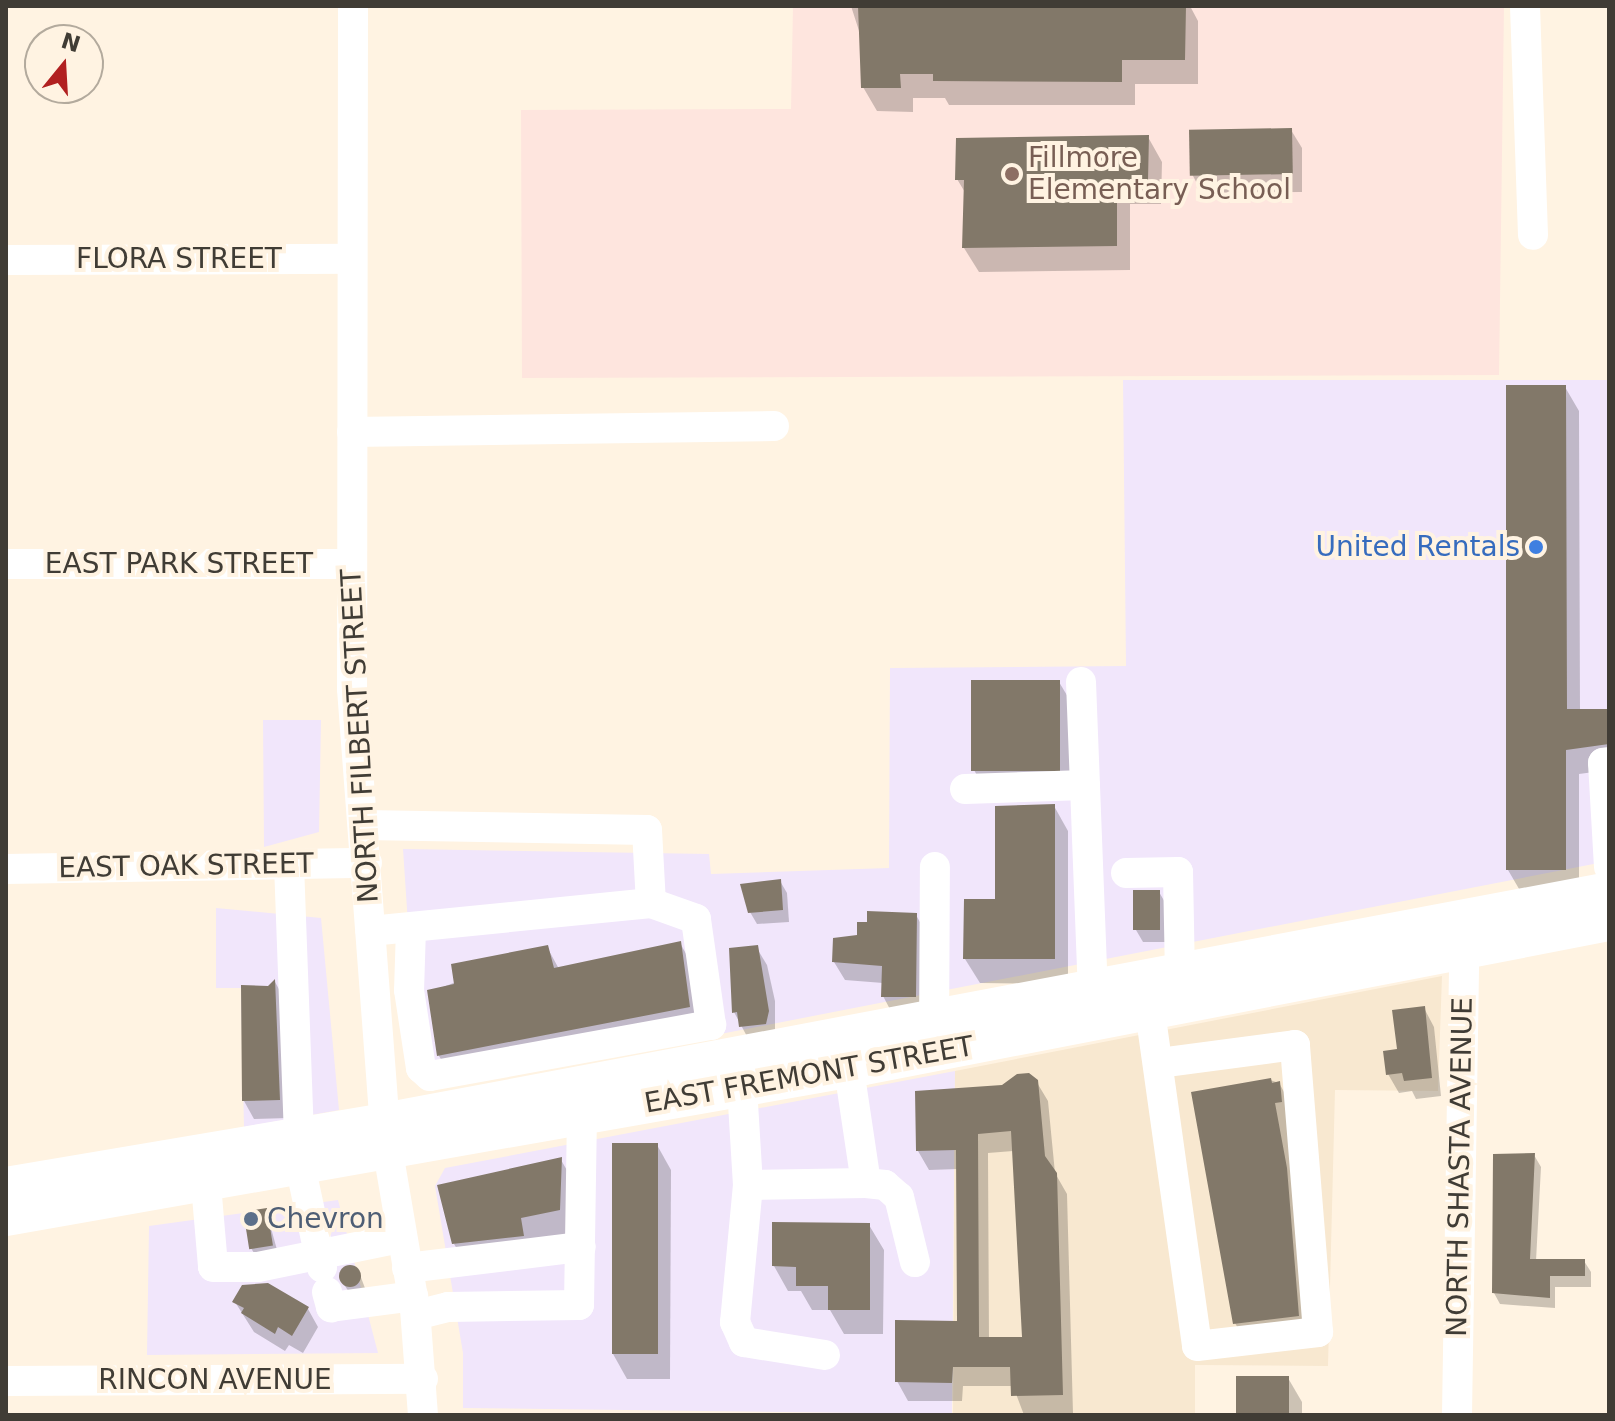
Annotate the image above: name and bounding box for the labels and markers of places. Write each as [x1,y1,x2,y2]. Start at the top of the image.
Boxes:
place label: Fillmore Elementary School [1028,141,1291,207]
marker: Fillmore Elementary School [1003,165,1021,183]
place label: United Rentals [1315,530,1520,564]
marker: United Rentals [1527,538,1545,556]
place label: Chevron [267,1202,384,1236]
marker: Chevron [242,1210,260,1228]

